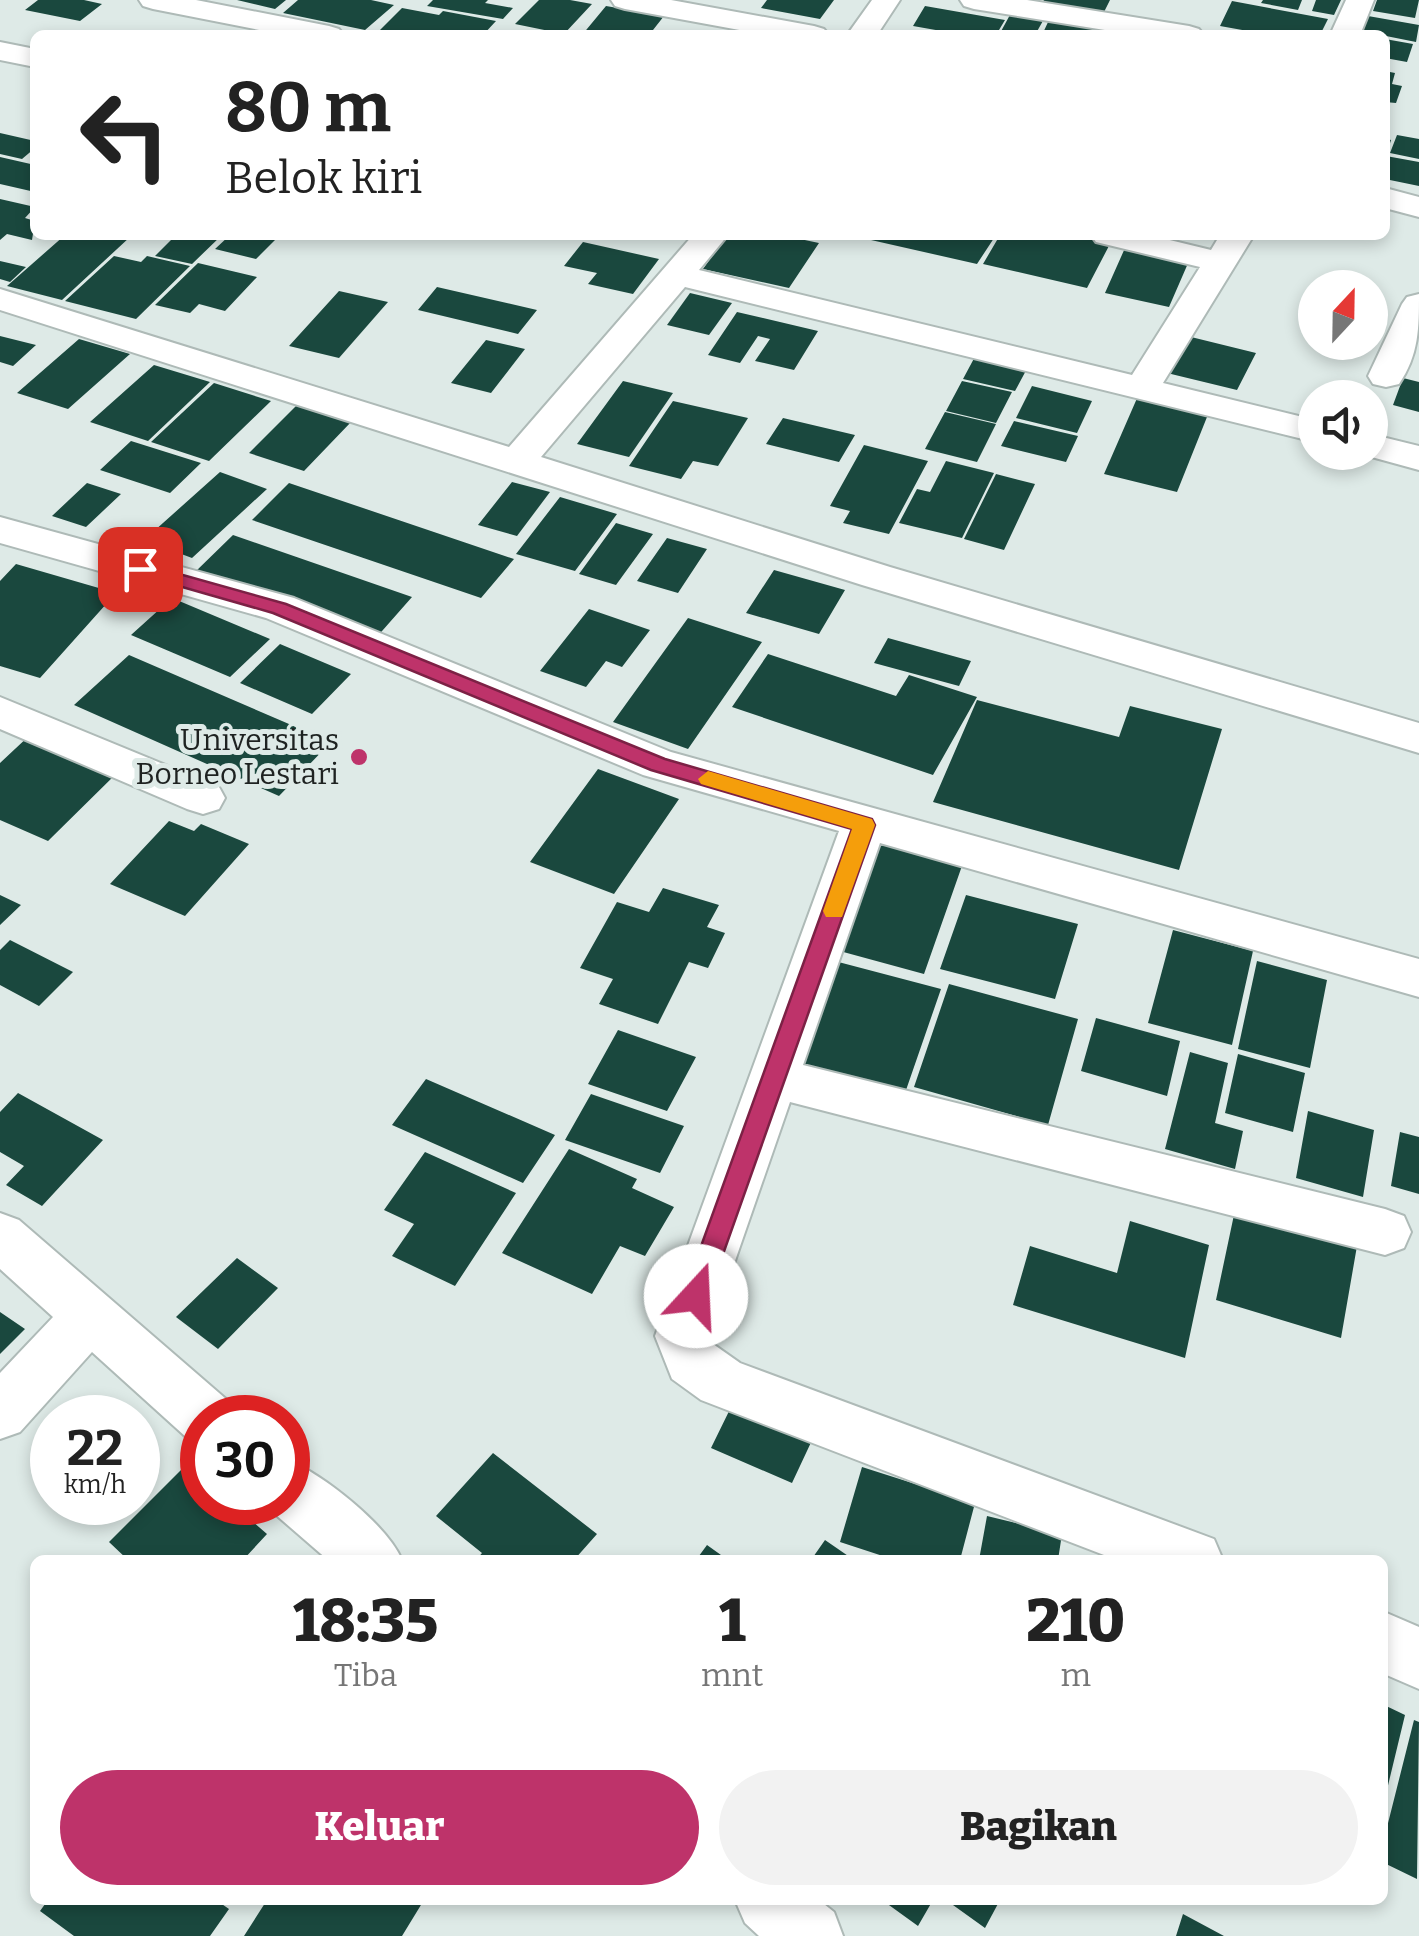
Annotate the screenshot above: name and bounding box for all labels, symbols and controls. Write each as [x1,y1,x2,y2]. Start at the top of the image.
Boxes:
text: 80 m [225,66,391,150]
icon: left [60,70,190,200]
text: Belok kiri [225,151,422,205]
north arrow [1298,270,1388,360]
map controls [1298,270,1388,470]
button: sound [1298,380,1388,470]
pin [98,527,183,612]
icon: arrive [113,542,168,597]
place label: Universitas Borneo Lestari [136,722,339,792]
marker: Universitas Borneo Lestari [348,746,370,768]
position arrow [644,1244,748,1348]
speed limit sign: 30 [180,1395,310,1525]
text: 22 [67,1418,123,1478]
text: km/h [64,1470,126,1500]
text: 18:35 [293,1585,438,1657]
text: 1 [719,1585,746,1657]
text: 210 [1026,1585,1125,1657]
text: Tiba [334,1656,397,1694]
text: mnt [701,1656,763,1694]
text: m [1060,1656,1091,1694]
button: Keluar [60,1770,699,1885]
button: Bagikan [719,1770,1358,1885]

